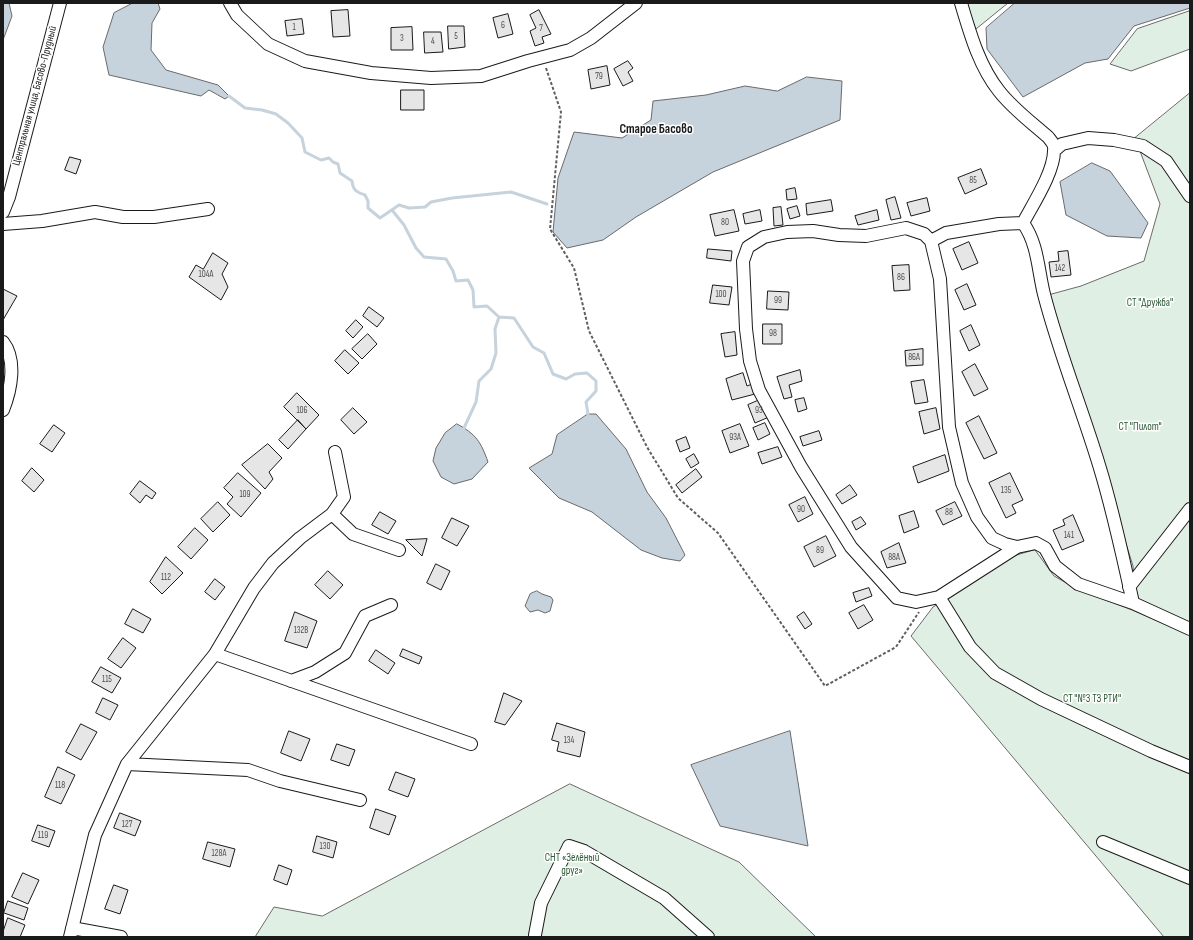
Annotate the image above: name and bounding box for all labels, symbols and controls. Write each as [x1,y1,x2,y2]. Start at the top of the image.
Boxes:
house number: 6 [501,21,505,31]
house number: 1 [292,23,296,33]
house number: 7 [539,24,543,34]
street label: Центральная улица, Басово-Прудный [10,25,60,167]
house number: 5 [454,32,458,42]
house number: 3 [400,34,404,44]
house number: 4 [431,37,435,47]
house number: 79 [595,72,603,82]
district label: Старое Басово [619,122,693,138]
house number: 85 [969,176,977,186]
house number: 80 [721,218,729,228]
house number: 142 [1055,264,1065,274]
house number: 104А [199,270,213,280]
house number: 86 [897,273,905,283]
house number: 100 [715,290,727,300]
house number: 99 [774,296,782,306]
park label: СТ "Дружба" [1127,296,1173,310]
house number: 98 [769,329,777,339]
house number: 86А [908,353,920,363]
house number: 106 [296,406,308,416]
house number: 93 [755,406,763,416]
park label: СТ "Пилот" [1118,420,1162,434]
house number: 93А [729,433,741,443]
house number: 135 [1001,486,1011,496]
house number: 109 [239,490,251,500]
house number: 90 [797,505,805,515]
house number: 88 [945,508,953,518]
house number: 141 [1064,531,1074,541]
house number: 89 [816,546,824,556]
house number: 88А [888,553,900,563]
house number: 112 [161,573,171,583]
house number: 132В [294,626,308,636]
house number: 115 [102,675,112,685]
park label: СТ "№3 ТЗ РТИ" [1063,692,1121,706]
house number: 134 [564,736,574,746]
house number: 118 [55,781,65,791]
house number: 127 [122,820,132,830]
house number: 119 [38,831,48,841]
house number: 130 [320,842,330,852]
house number: 128А [212,849,226,859]
park label: СНТ «Зелёный друг» [545,851,599,877]

